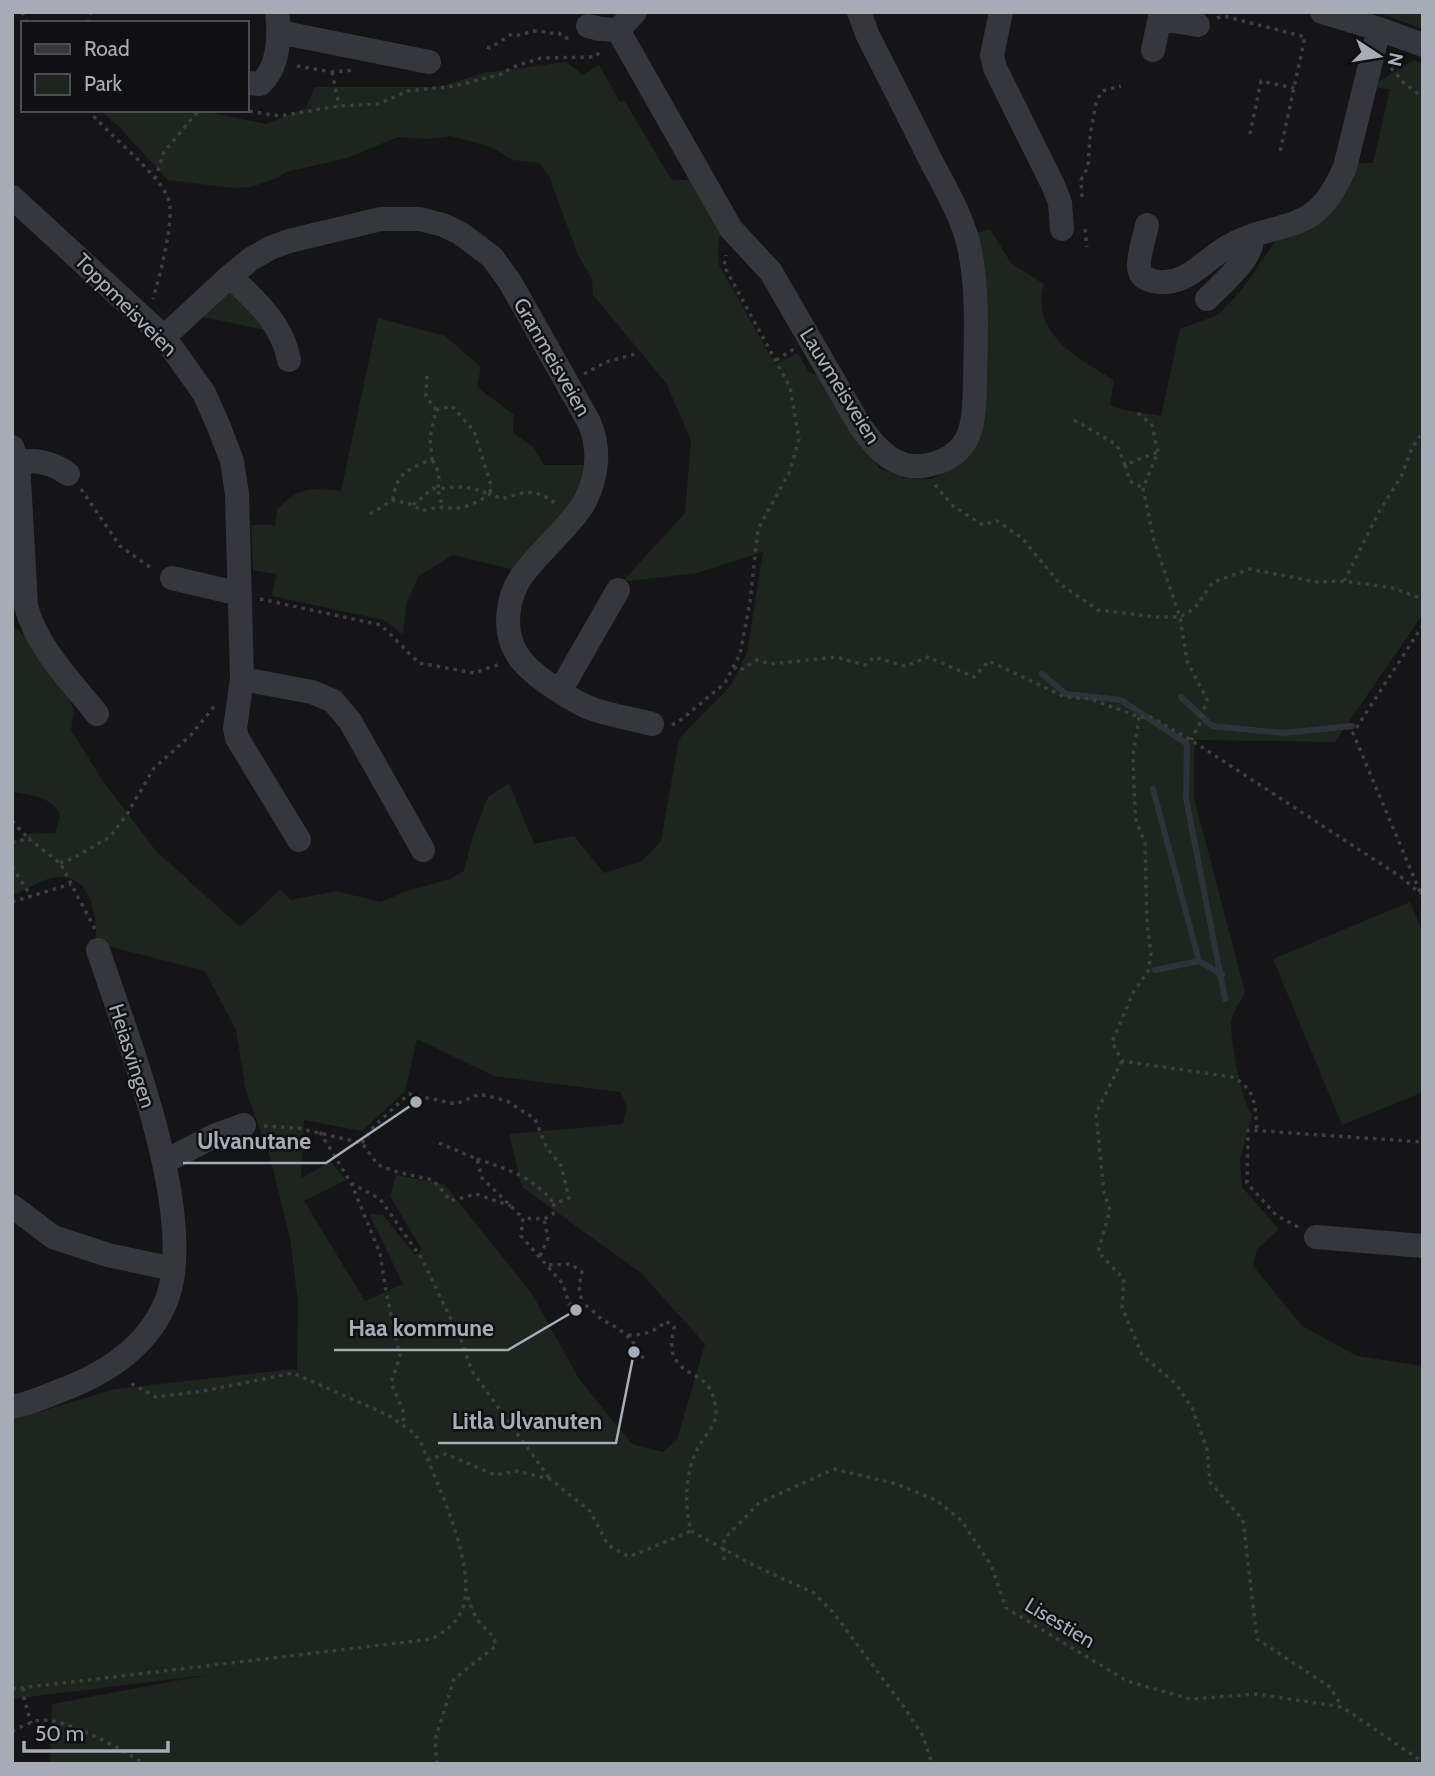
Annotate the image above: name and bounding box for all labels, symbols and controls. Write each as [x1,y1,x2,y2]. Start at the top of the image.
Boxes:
legend [21,21,248,112]
north arrow [1344,21,1414,91]
text: Road [84,36,130,61]
text: N [1382,50,1408,68]
text: Park [84,71,122,96]
street label: Toppmeisveien [70,248,183,361]
street label: Granmeisveien [508,293,596,420]
street label: Lauvmeisveien [795,323,886,448]
street label: Heiasvingen [104,1001,161,1111]
callout: Ulvanutane [183,1119,326,1163]
text: Ulvanutane [197,1127,311,1155]
callout: Haa kommune [334,1306,508,1350]
text: Haa kommune [348,1314,494,1342]
callout: Litla Ulvanuten [438,1399,616,1443]
text: Litla Ulvanuten [452,1407,602,1435]
street label: Lisestien [1021,1592,1100,1653]
scale bar [24,1710,168,1754]
text: 50 m [35,1721,84,1746]

